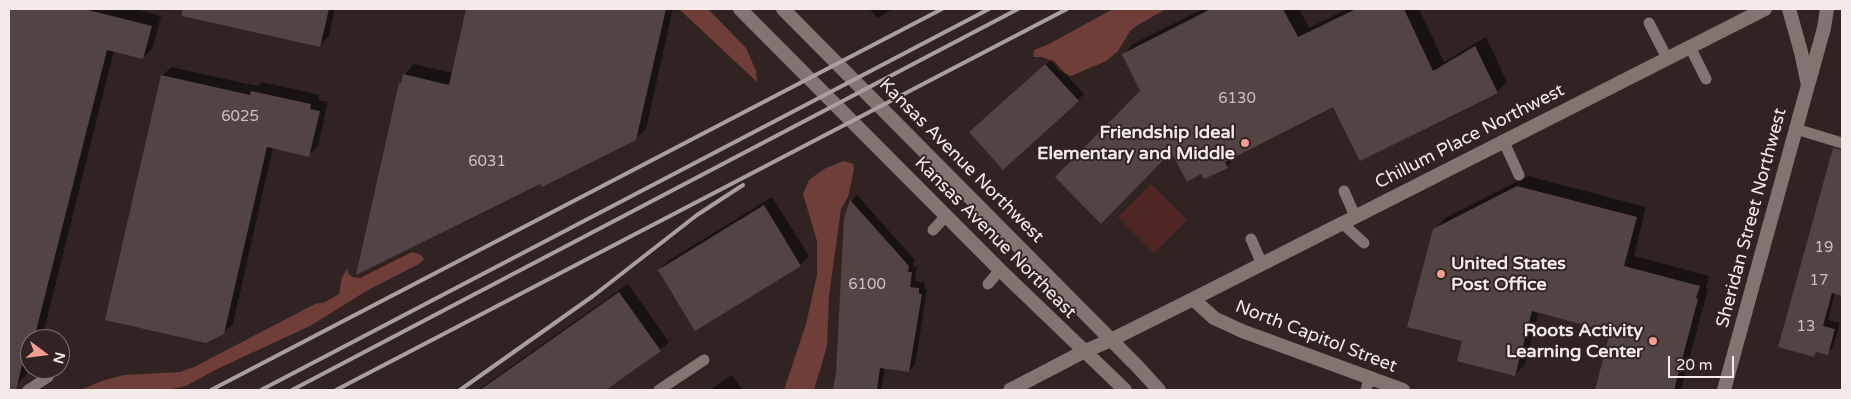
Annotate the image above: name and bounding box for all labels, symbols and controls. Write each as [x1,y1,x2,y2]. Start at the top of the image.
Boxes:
street label: Kansas Avenue Northwest [874,74,1048,248]
street label: Chillum Place Northwest [1372,80,1568,194]
house number: 6130 [1218,90,1256,108]
street label: Sheridan Street Northwest [1712,106,1792,330]
house number: 6025 [221,108,259,126]
place label: Friendship Ideal Elementary and Middle [1037,122,1235,164]
marker: Friendship Ideal Elementary and Middle [1239,137,1251,149]
house number: 6031 [468,153,506,171]
street label: Kansas Avenue Northeast [910,153,1080,323]
house number: 19 [1815,239,1833,257]
place label: United States Post Office [1451,253,1566,296]
marker: United States Post Office [1435,268,1447,280]
house number: 17 [1810,272,1828,290]
house number: 6100 [848,276,886,294]
street label: North Capitol Street [1232,296,1400,378]
house number: 13 [1797,318,1815,336]
place label: Roots Activity Learning Center [1506,320,1643,362]
north arrow [20,329,70,379]
marker: Roots Activity Learning Center [1647,335,1659,347]
scale bar [1671,346,1737,378]
text: N [49,350,69,365]
text: 20 m [1676,356,1713,374]

